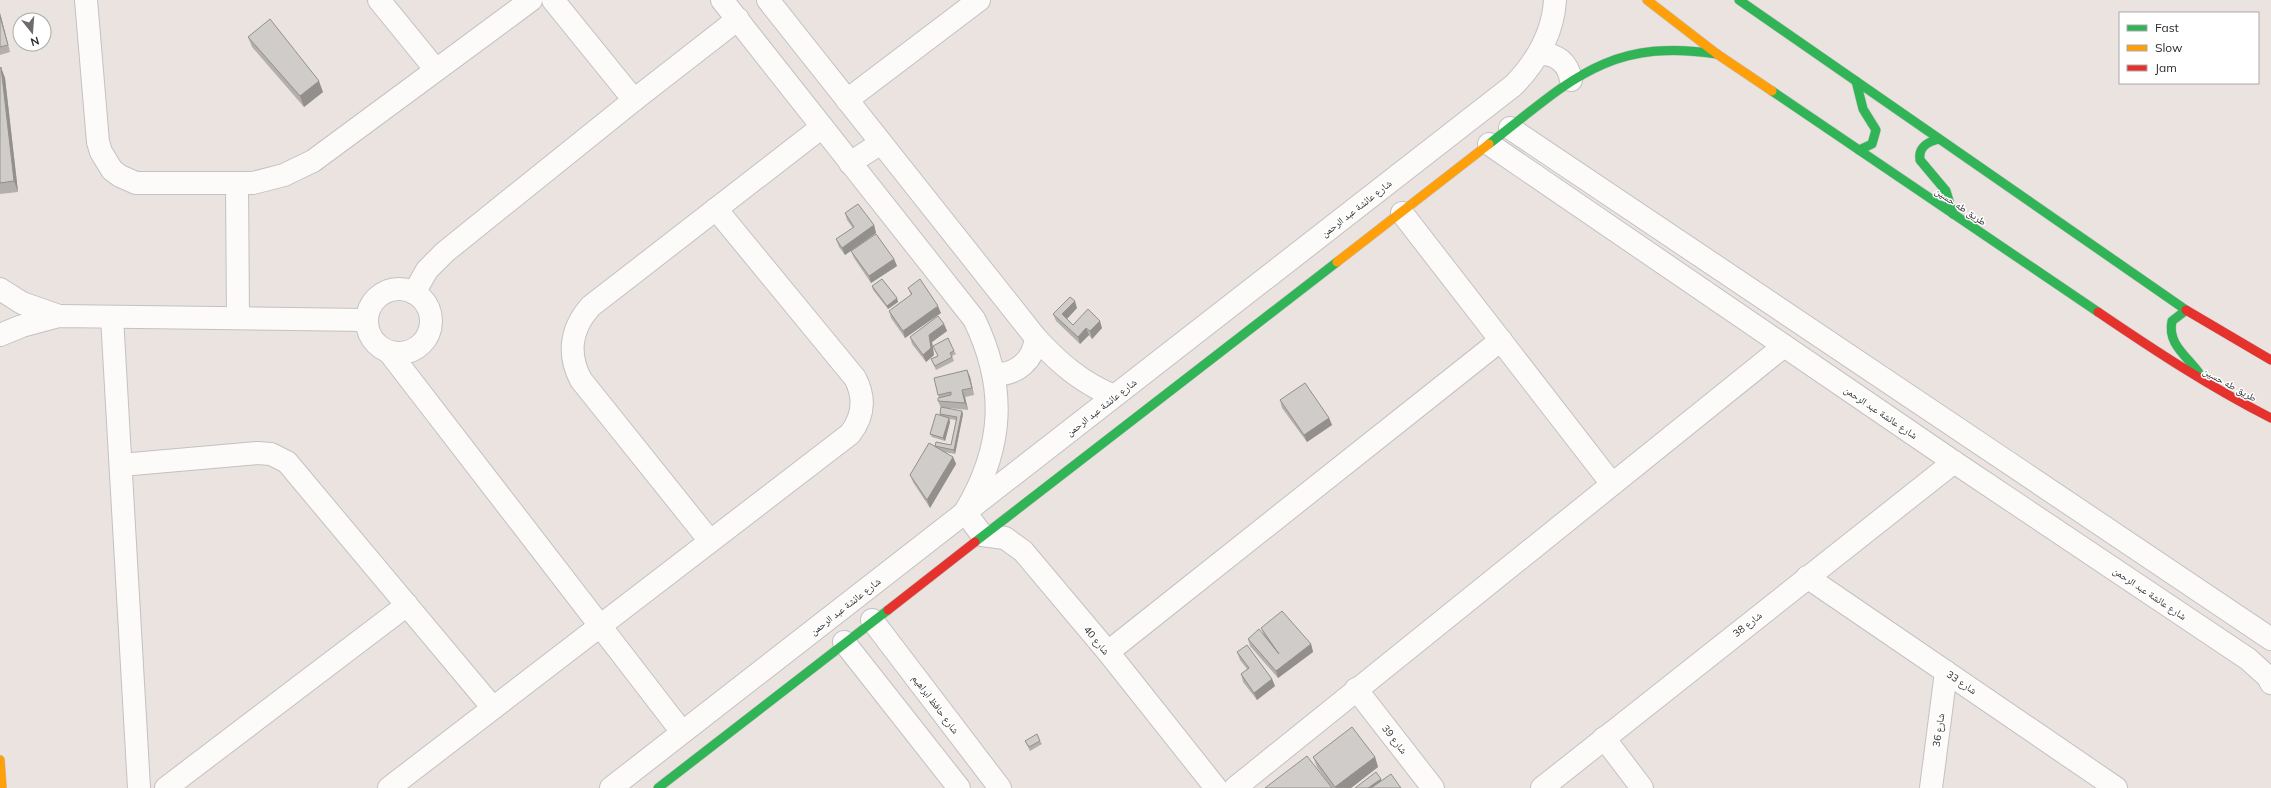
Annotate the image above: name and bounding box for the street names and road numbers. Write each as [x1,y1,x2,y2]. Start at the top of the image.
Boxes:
street label: شارع عائشة عبد الرحمن [1318,177,1394,240]
street label: طريق طه حسين [1933,184,1989,229]
street label: طريق طه حسين [2201,364,2259,405]
street label: شارع عائشة عبد الرحمن [1063,376,1139,439]
street label: شارع عائشة عبد الرحمن [1841,383,1920,442]
street label: شارع عائشة عبد الرحمن [2110,564,2189,623]
street label: شارع عائشة عبد الرحمن [807,575,883,638]
street label: شارع 38 [1730,609,1765,640]
street label: شارع 40 [1081,623,1113,658]
street label: شارع 33 [1944,668,1980,697]
street label: شارع حافظ ابراهيم [908,672,962,737]
street label: شارع 36 [1930,712,1947,748]
street label: شارع 39 [1379,722,1410,757]

